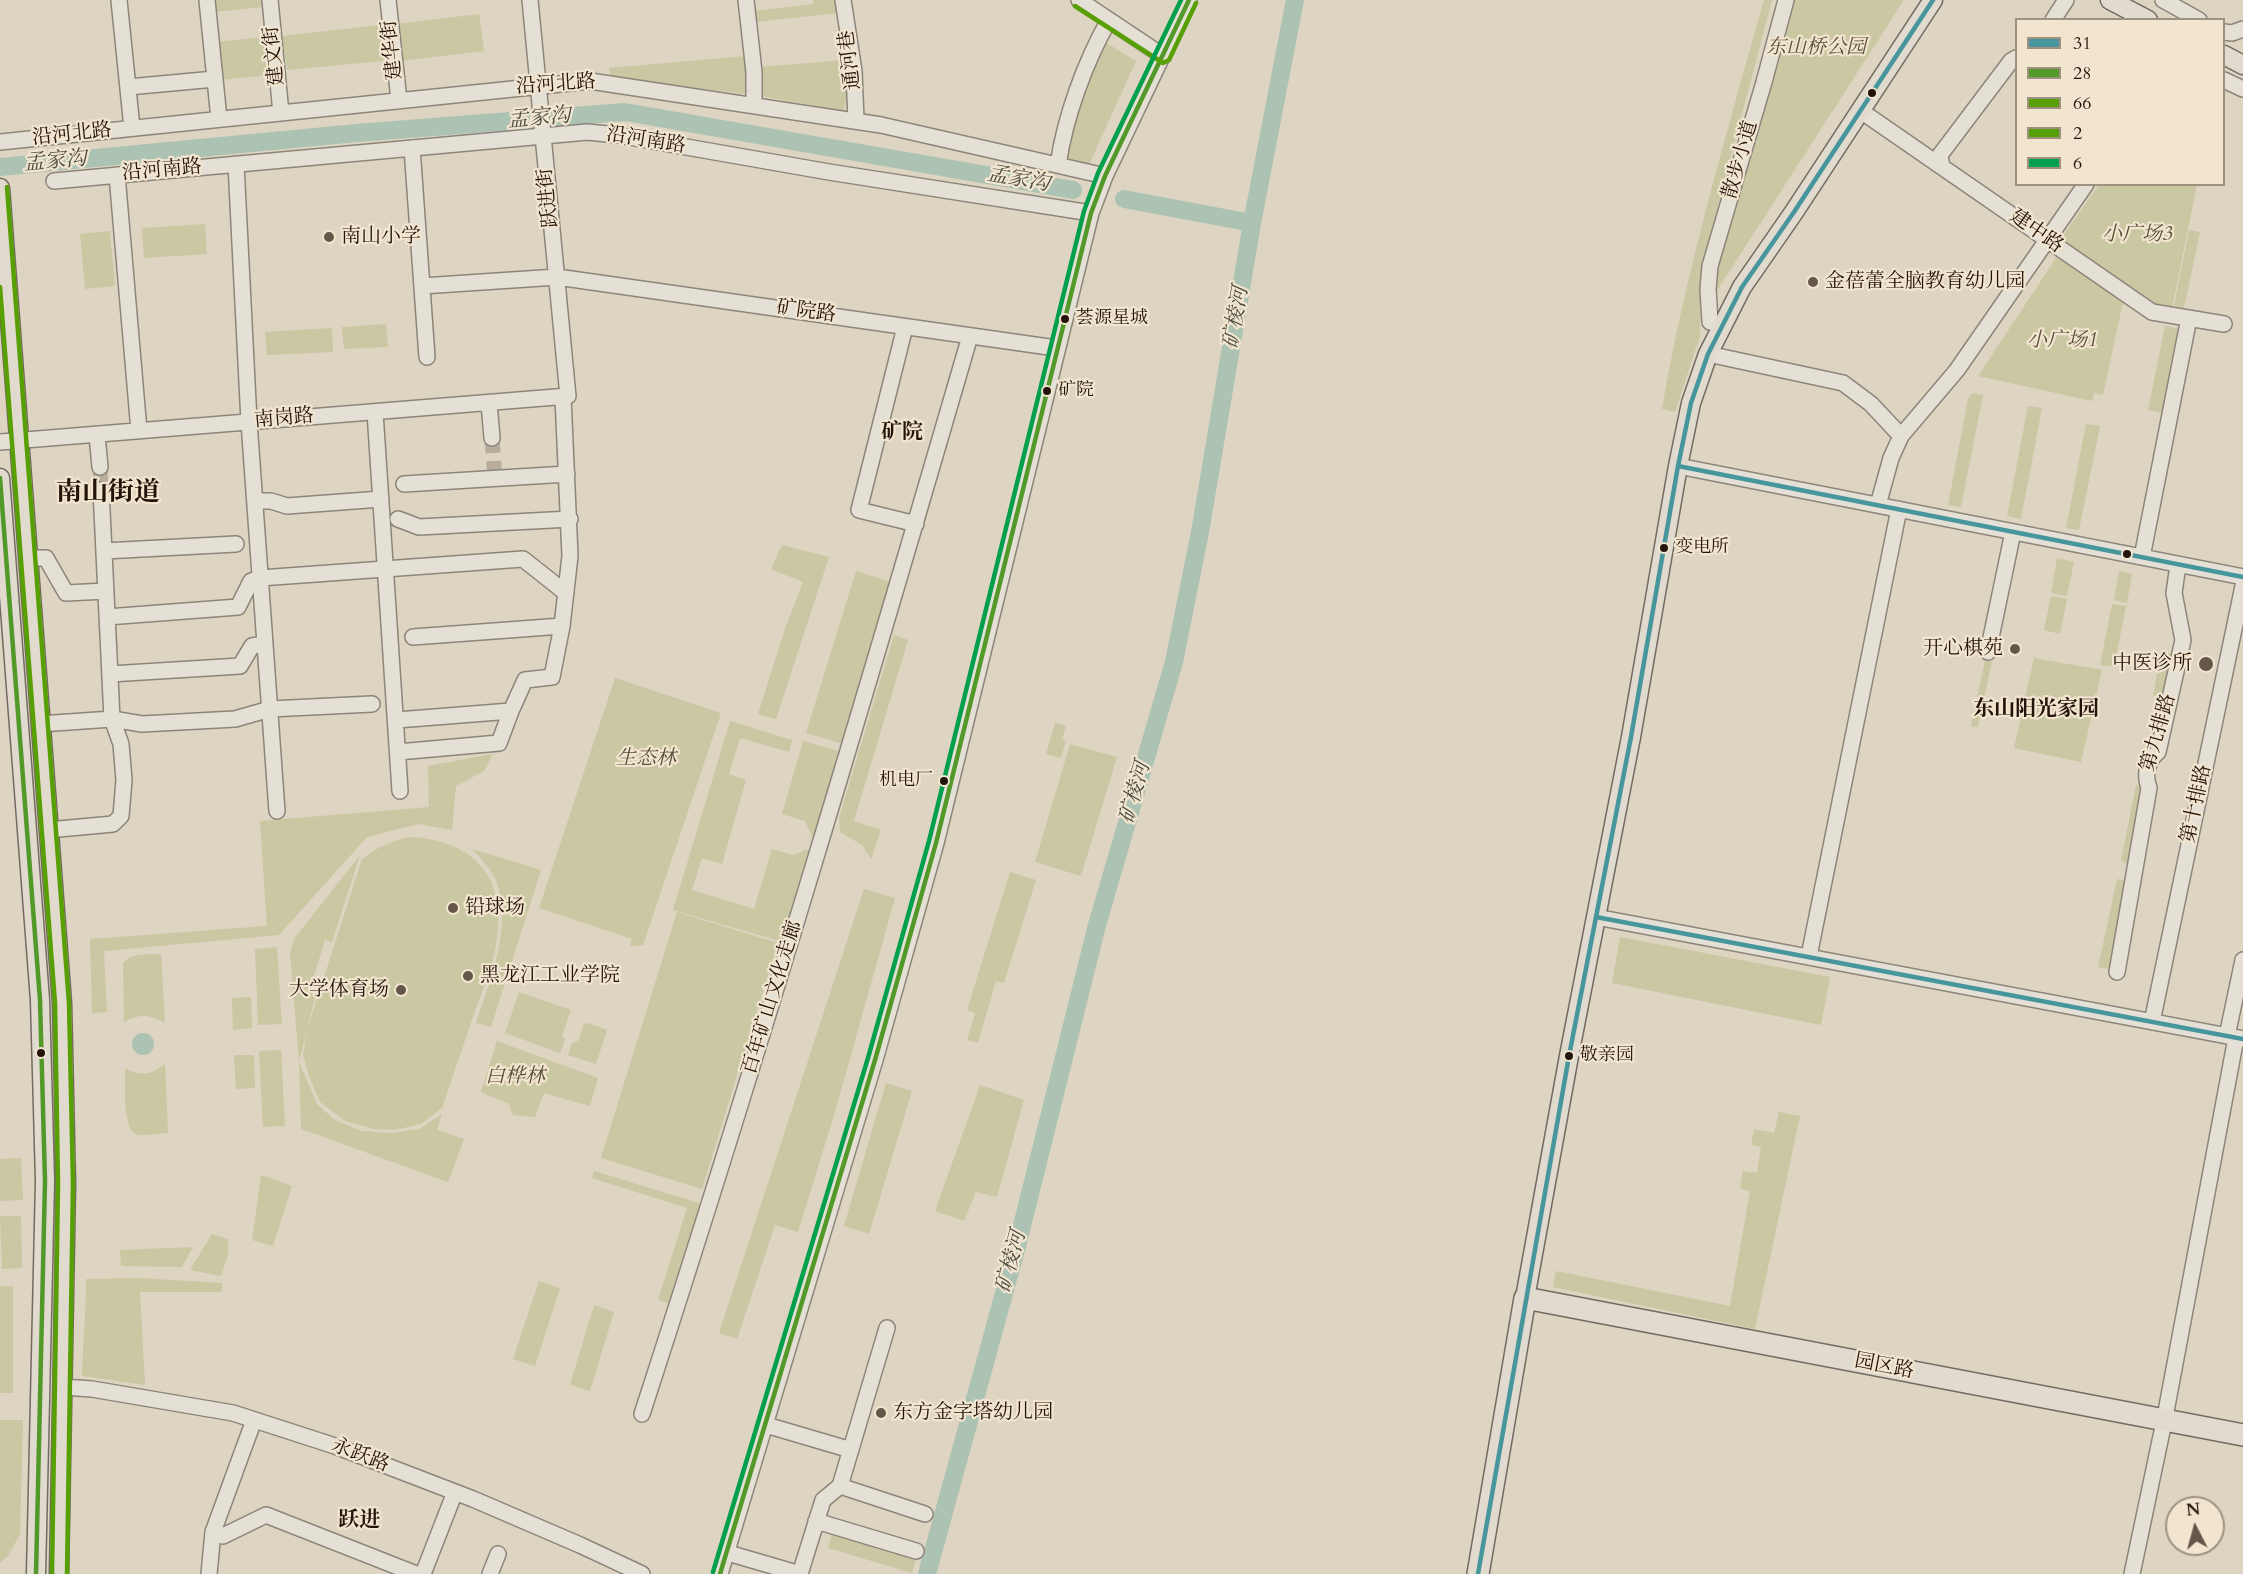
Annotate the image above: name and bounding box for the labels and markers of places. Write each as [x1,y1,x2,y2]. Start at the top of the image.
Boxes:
unlabelled marker [1866,87,1878,99]
place label: 南山小学 [341,225,421,249]
marker: 南山小学 [322,230,336,244]
place label: 金蓓蕾全脑教育幼儿园 [1825,270,2025,294]
marker: 金蓓蕾全脑教育幼儿园 [1806,275,1820,289]
place label: 荟源星城 [1076,308,1148,330]
marker: 荟源星城 [1059,313,1071,325]
place label: 矿院 [1058,380,1094,402]
marker: 矿院 [1041,385,1053,397]
place label: 变电所 [1675,537,1729,559]
marker: 变电所 [1658,542,1670,554]
unlabelled marker [2121,548,2133,560]
place label: 开心棋苑 [1923,637,2003,661]
marker: 开心棋苑 [2008,642,2022,656]
place label: 中医诊所 [2112,652,2192,676]
marker: 中医诊所 [2197,655,2215,673]
place label: 机电厂 [879,770,933,792]
marker: 机电厂 [938,775,950,787]
place label: 铅球场 [465,896,525,920]
marker: 铅球场 [446,901,460,915]
place label: 黑龙江工业学院 [480,964,620,988]
marker: 黑龙江工业学院 [461,969,475,983]
place label: 大学体育场 [289,978,389,1002]
marker: 大学体育场 [394,983,408,997]
place label: 敬亲园 [1580,1045,1634,1067]
unlabelled marker [35,1047,47,1059]
marker: 敬亲园 [1563,1050,1575,1062]
place label: 东方金字塔幼儿园 [893,1401,1053,1425]
marker: 东方金字塔幼儿园 [874,1406,888,1420]

